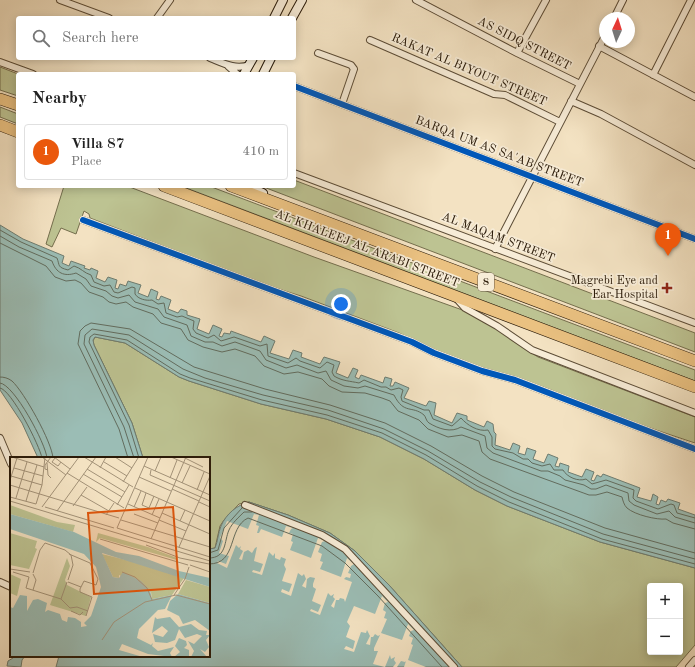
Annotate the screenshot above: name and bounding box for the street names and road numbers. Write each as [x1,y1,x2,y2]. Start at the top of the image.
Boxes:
street label: AS SIDQ STREET [475,15,573,73]
street label: RAKAT AL BIYOUT STREET [389,32,549,108]
street label: BARQA UM AS SA'AB STREET [413,114,585,190]
street label: AL KHALEEJ AL ARABI STREET [273,208,461,290]
street label: AL MAQAM STREET [440,211,556,265]
road number: 8 [478,273,494,291]

